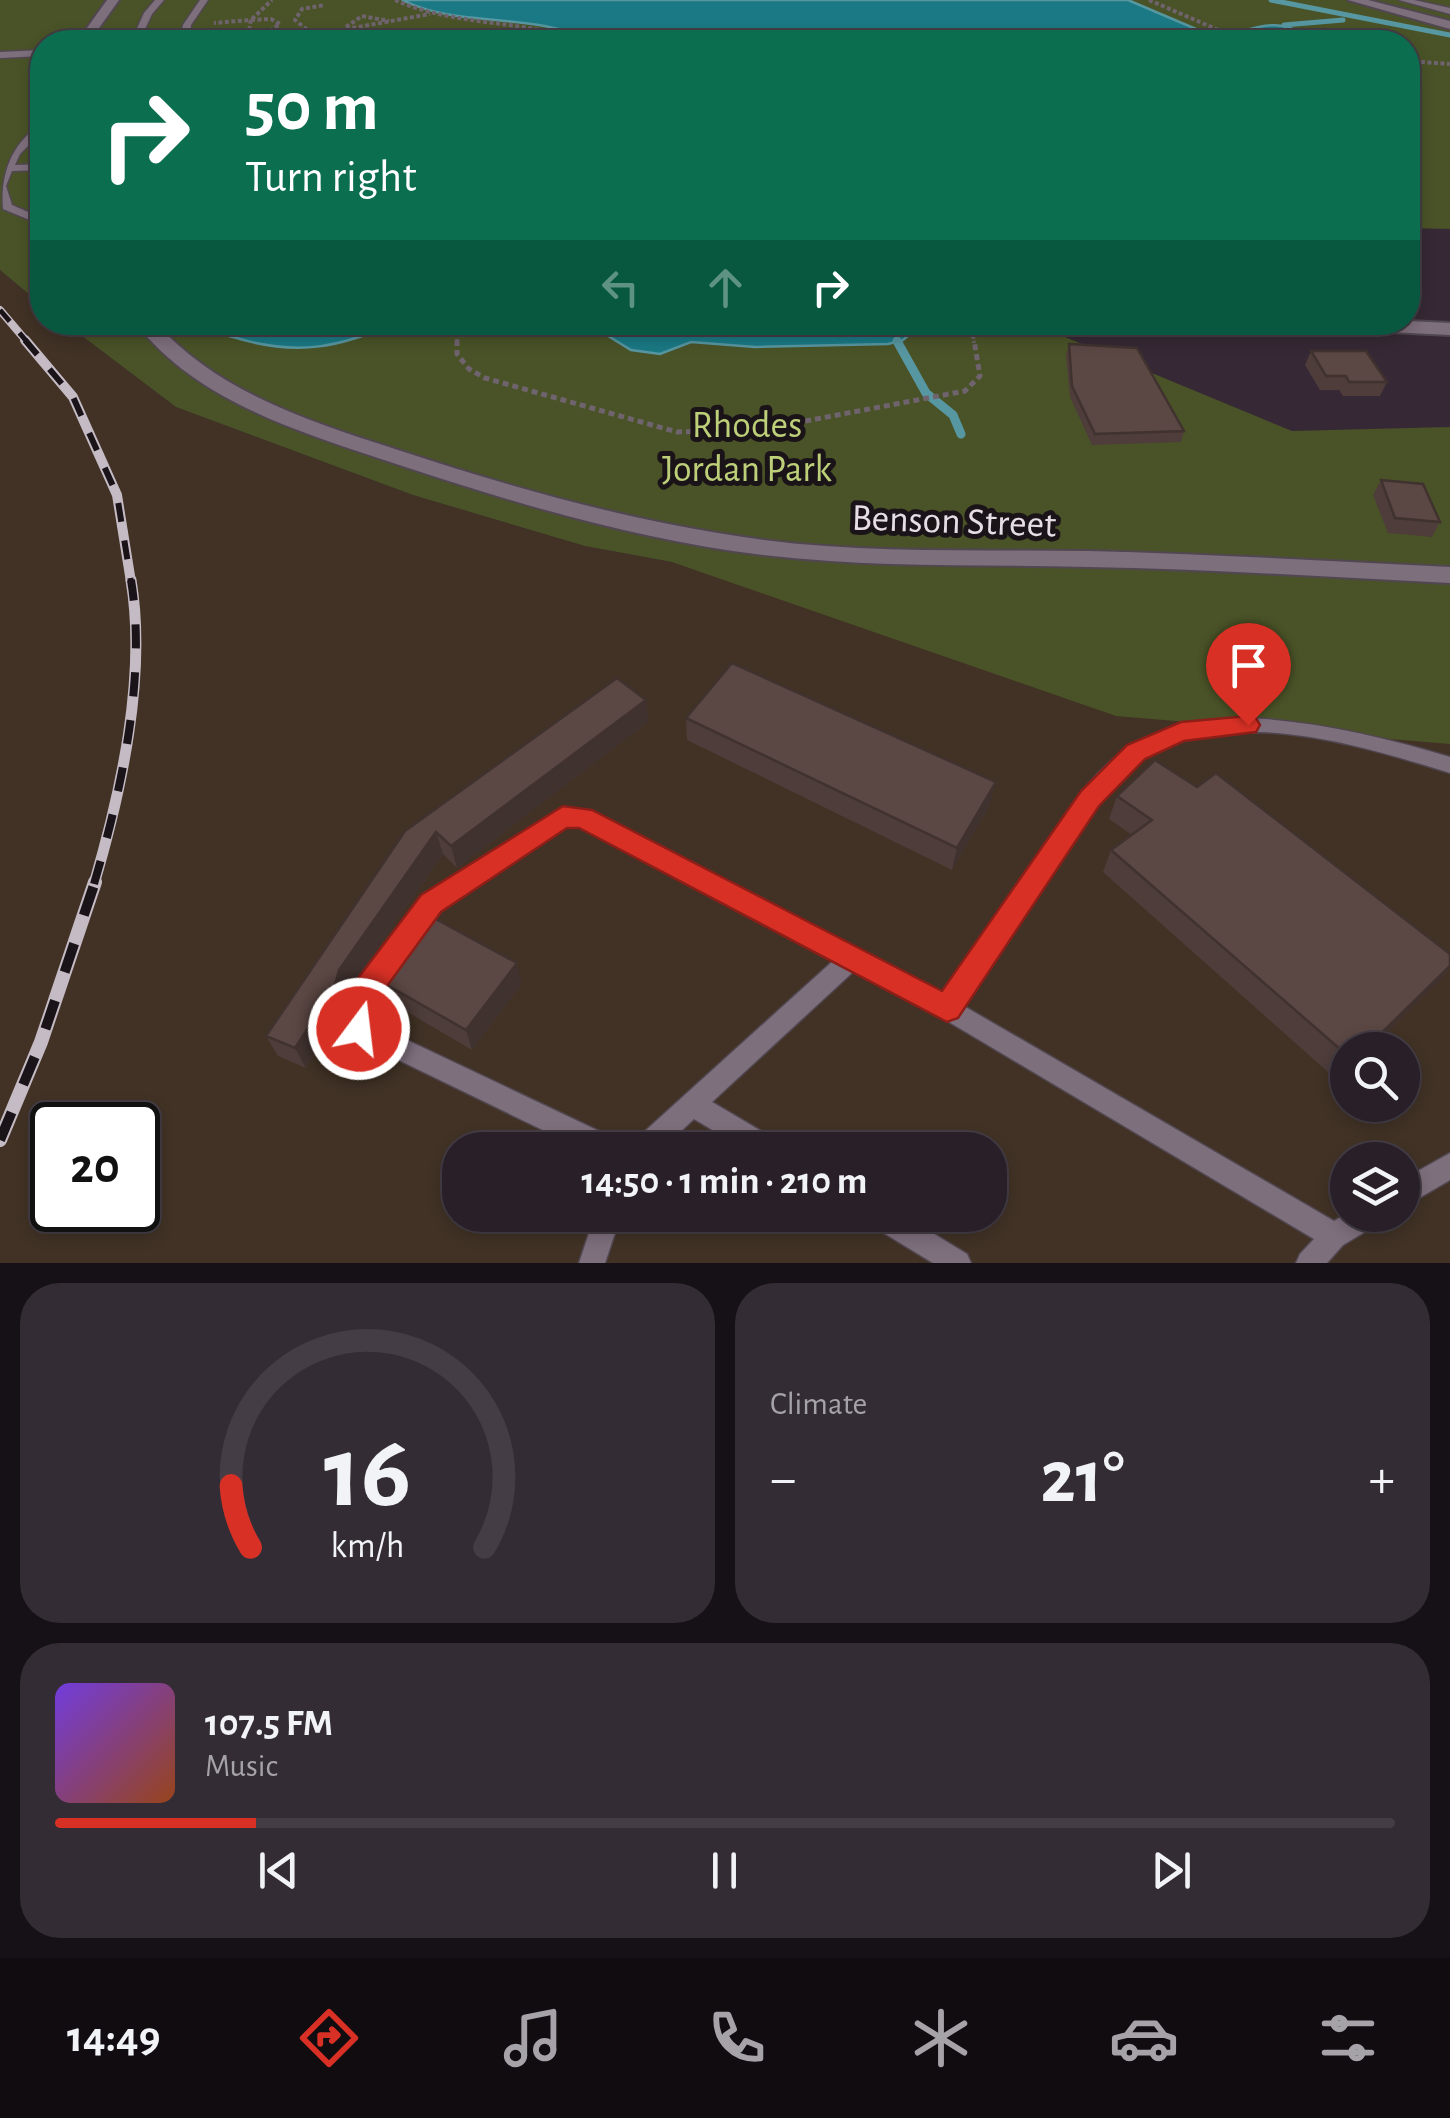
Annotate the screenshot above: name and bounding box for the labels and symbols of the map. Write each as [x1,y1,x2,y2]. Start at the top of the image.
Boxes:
park label: Rhodes Jordan Park [662,407,833,489]
street label: Benson Street [851,499,1057,545]
pin [1206,623,1291,726]
position arrow [307,977,411,1081]
speed limit sign: 20 [30,1102,160,1232]

